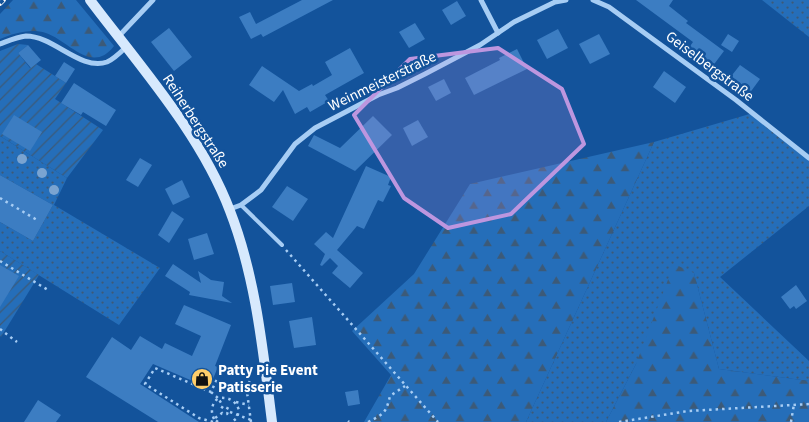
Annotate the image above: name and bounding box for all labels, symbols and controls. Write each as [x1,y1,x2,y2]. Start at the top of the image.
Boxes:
street label: Geiselbergstraße [661,26,758,107]
street label: Weinmeisterstraße [325,46,440,117]
street label: Reiherbergstraße [157,70,234,172]
place label: Patty Pie Event Patisserie [218,360,318,398]
shop icon: Patty Pie Event Patisserie [190,367,214,391]

